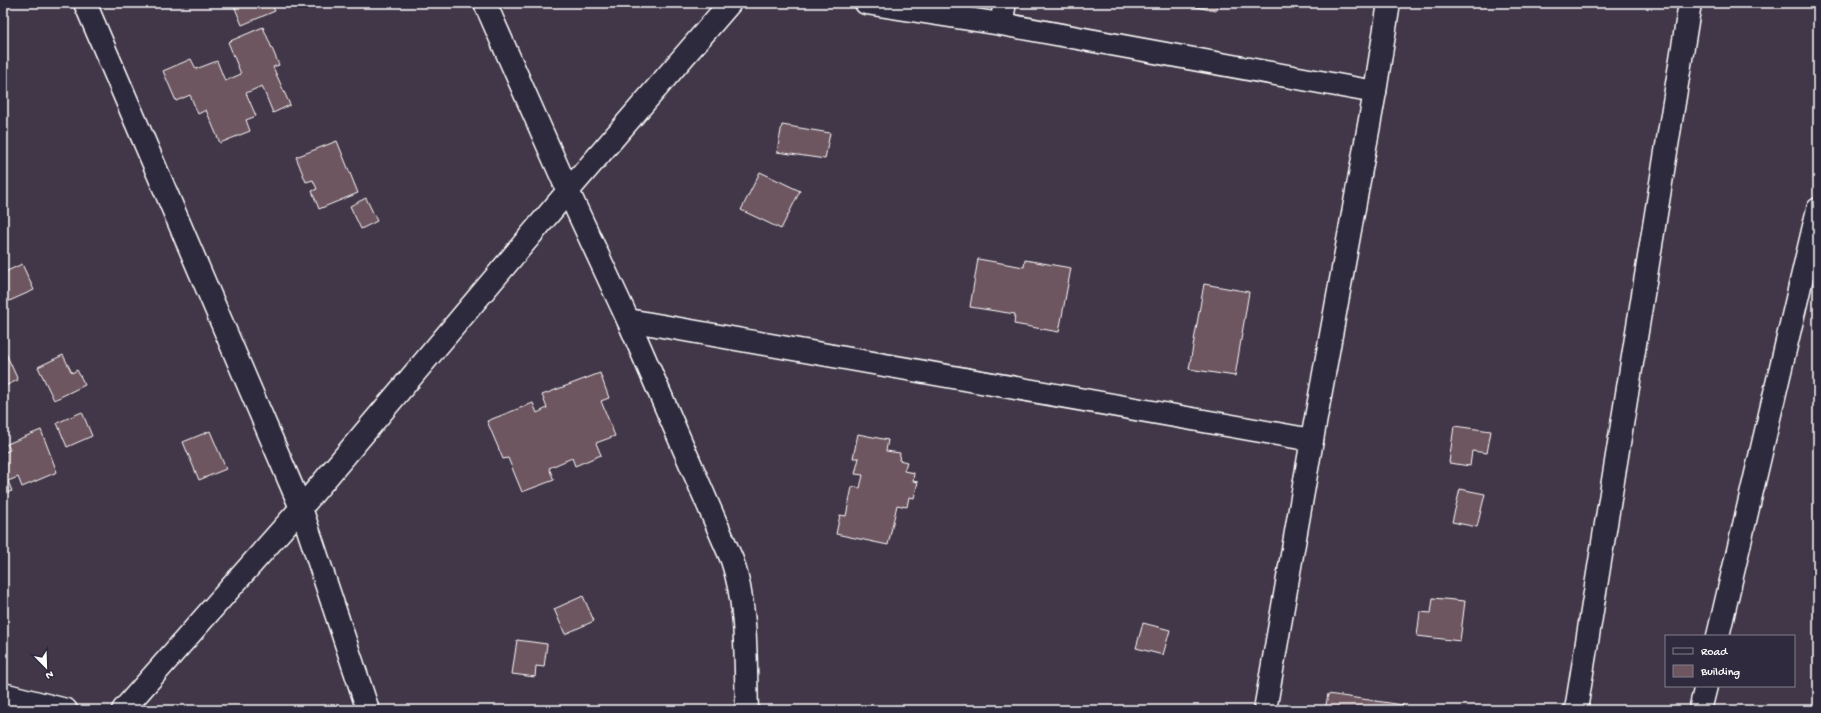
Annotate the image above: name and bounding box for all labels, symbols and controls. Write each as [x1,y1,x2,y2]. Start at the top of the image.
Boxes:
legend [1665,635,1795,687]
text: Road [1701,646,1728,660]
north arrow [26,647,66,687]
text: Building [1700,666,1740,680]
text: N [43,667,55,681]

